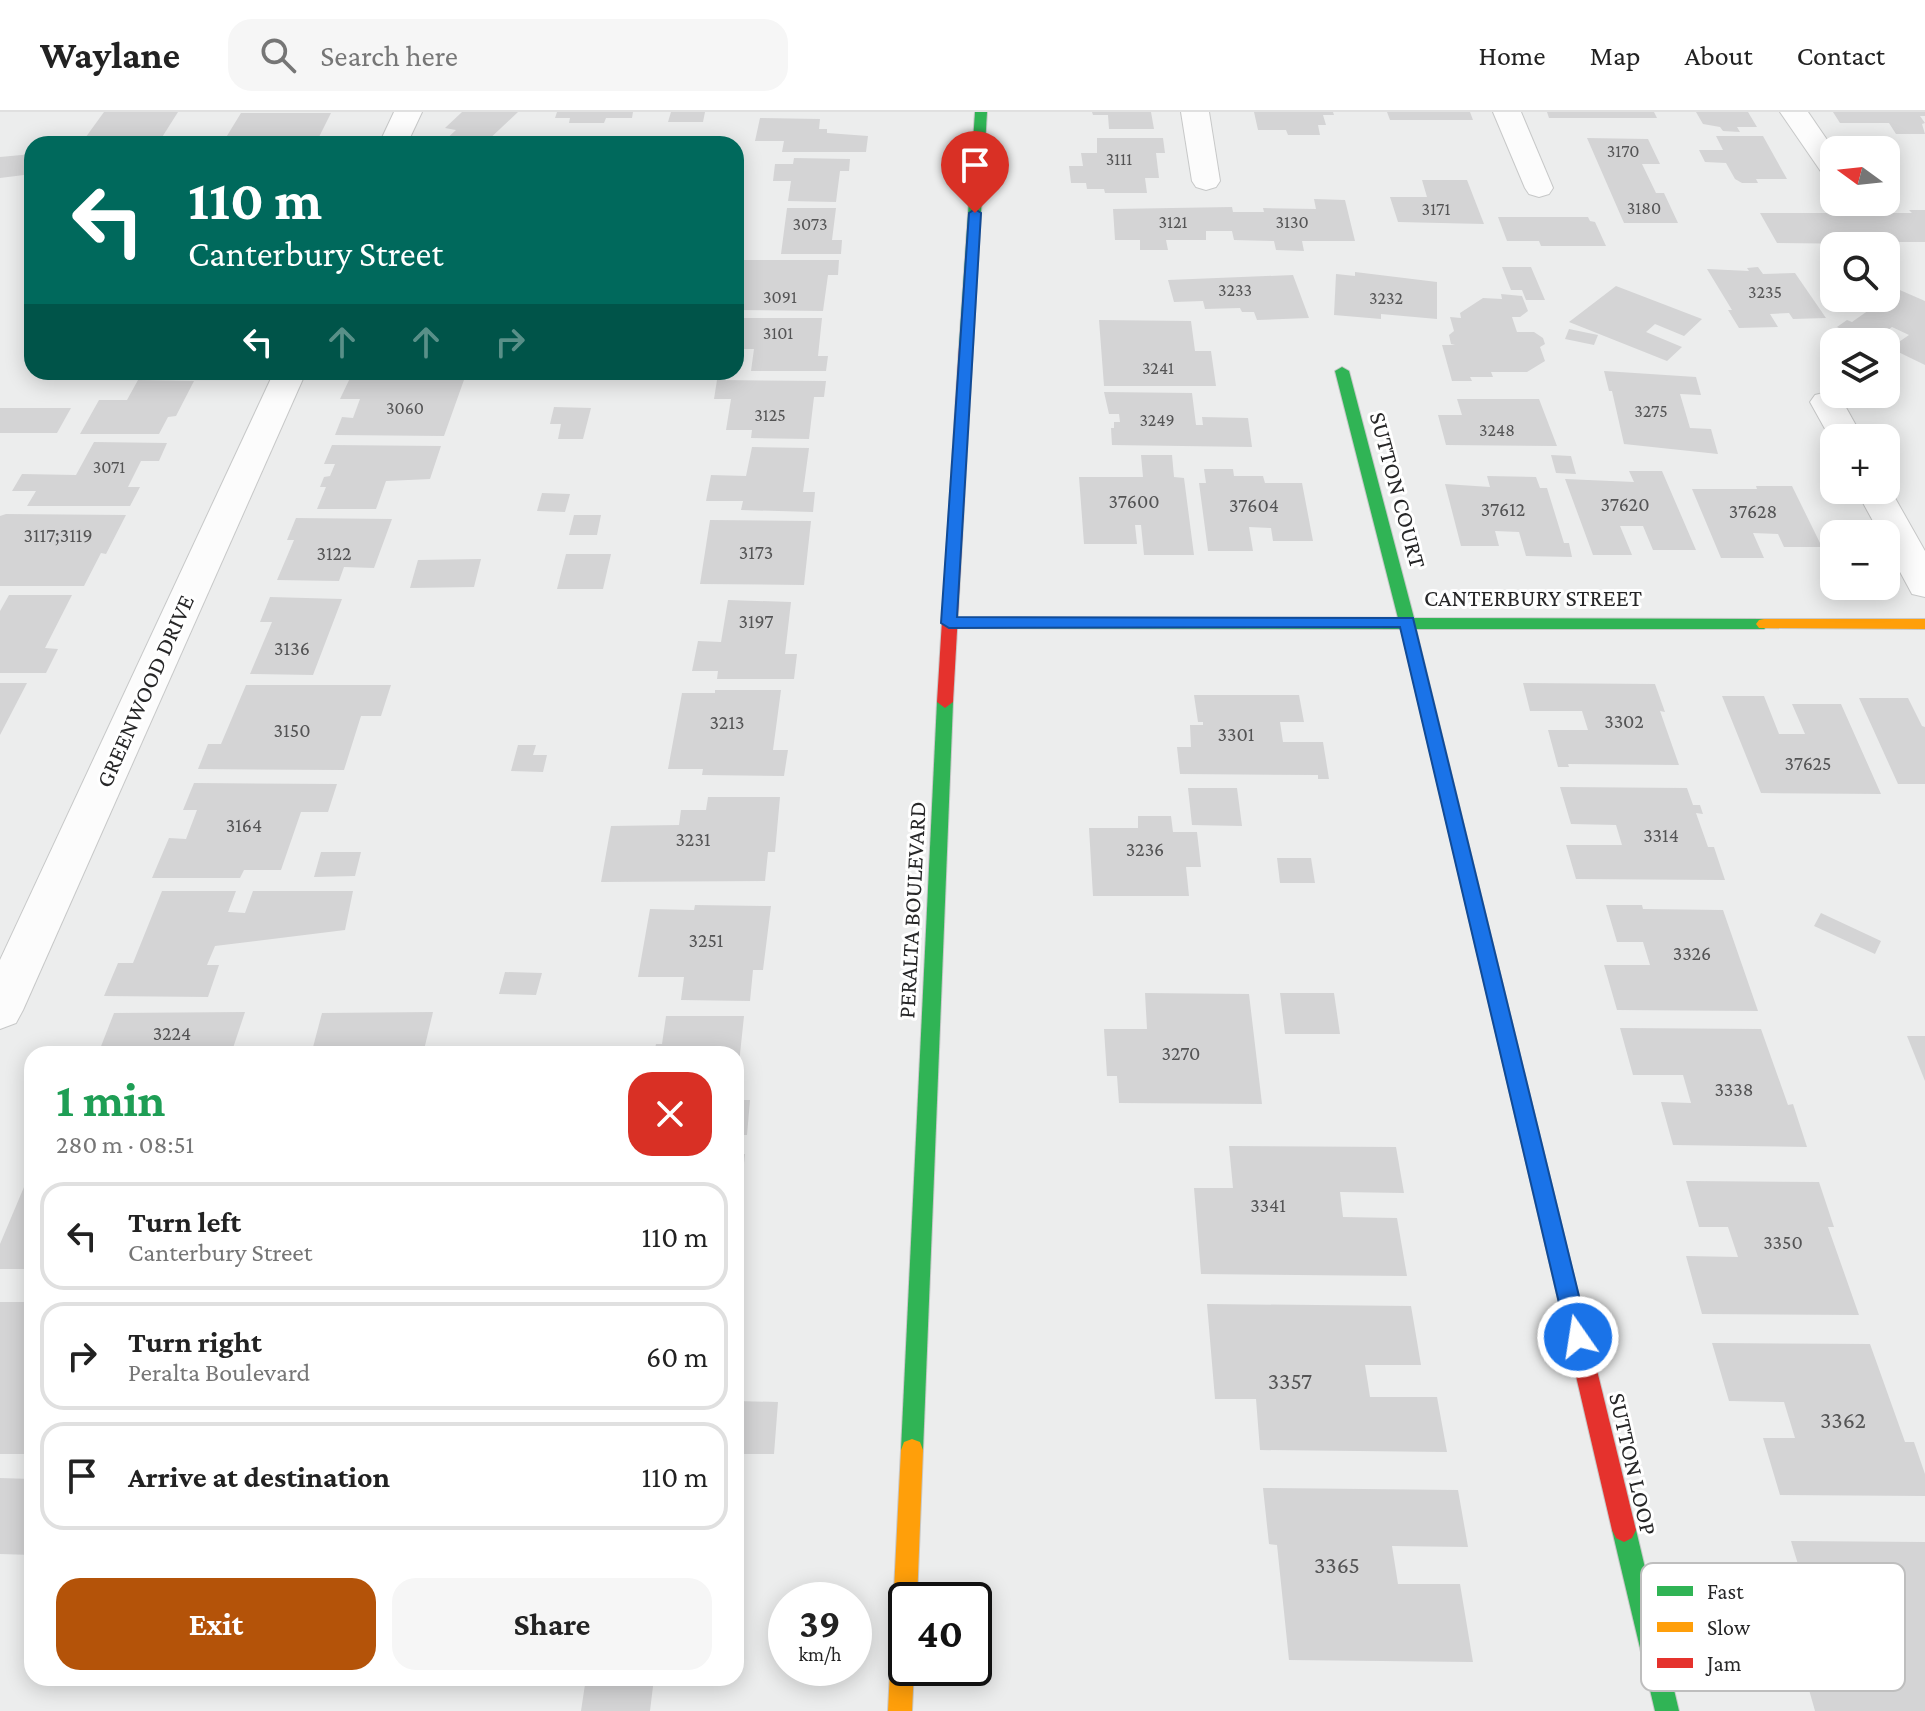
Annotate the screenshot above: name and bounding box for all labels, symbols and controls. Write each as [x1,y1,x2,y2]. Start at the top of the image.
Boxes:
search box [228,19,788,91]
icon: search [256,33,300,77]
text: Waylane [40,34,180,76]
text: Search here [320,39,458,72]
text: Home [1479,40,1546,71]
text: Map [1590,40,1641,71]
text: About [1685,40,1753,71]
text: Contact [1797,40,1885,71]
pin [941,131,1009,213]
north arrow [1820,136,1900,216]
map controls [1820,136,1900,600]
house number: 3170 [1607,141,1639,161]
icon: arrive [953,143,997,187]
house number: 3111 [1106,149,1132,169]
icon: left [56,168,160,272]
text: 110 m [188,169,322,231]
house number: 3180 [1627,198,1661,218]
house number: 3171 [1422,199,1450,219]
house number: 3121 [1158,212,1188,232]
house number: 3130 [1275,212,1309,232]
house number: 3073 [793,214,827,234]
button: search [1820,232,1900,312]
text: Canterbury Street [188,234,443,274]
house number: 3233 [1218,280,1252,300]
house number: 3235 [1748,282,1782,302]
house number: 3091 [763,287,797,307]
house number: 3232 [1369,288,1403,308]
icon: left [236,320,280,364]
icon: ahead [320,320,364,364]
icon: ahead [404,320,448,364]
icon: right [488,320,532,364]
house number: 3101 [763,323,793,343]
button: layers [1820,328,1900,408]
house number: 3241 [1142,358,1174,378]
house number: 3060 [386,398,424,418]
house number: 3275 [1634,401,1668,421]
house number: 3125 [754,405,786,425]
street label: SUTTON COURT [1365,409,1432,571]
house number: 3249 [1139,410,1175,430]
house number: 3248 [1479,420,1515,440]
button: + [1820,424,1900,504]
house number: 3071 [93,457,125,477]
house number: 37600 [1108,490,1160,512]
house number: 37620 [1601,493,1649,515]
house number: 37604 [1229,494,1279,516]
house number: 37612 [1481,498,1525,520]
house number: 37628 [1729,500,1777,522]
button: − [1820,520,1900,600]
house number: 3117;3119 [23,524,93,546]
house number: 3173 [739,541,773,563]
house number: 3122 [316,542,352,564]
street label: CANTERBURY STREET [1424,584,1642,611]
street label: GREENWOOD DRIVE [90,590,199,791]
house number: 3197 [738,610,774,632]
house number: 3136 [274,637,310,659]
house number: 3302 [1604,710,1644,732]
house number: 3213 [709,711,745,733]
house number: 3150 [274,719,310,741]
house number: 3301 [1218,723,1254,745]
house number: 37625 [1784,752,1832,774]
street label: PERALTA BOULEVARD [892,801,931,1019]
house number: 3164 [226,814,262,836]
house number: 3314 [1643,824,1679,846]
house number: 3231 [675,828,711,850]
house number: 3236 [1126,838,1164,860]
house number: 3251 [689,929,723,951]
house number: 3326 [1673,942,1711,964]
house number: 3224 [153,1022,191,1044]
house number: 3270 [1162,1042,1200,1064]
button: close [628,1072,712,1156]
text: 1 min [56,1073,165,1126]
house number: 3338 [1714,1078,1754,1100]
text: 280 m · 08:51 [56,1130,194,1159]
house number: 3341 [1250,1194,1286,1216]
text: Turn left [128,1205,241,1238]
icon: left [60,1214,104,1258]
text: 110 m [641,1220,708,1253]
house number: 3350 [1763,1231,1803,1253]
text: Canterbury Street [128,1238,312,1267]
position arrow [1536,1295,1620,1379]
text: Turn right [128,1325,262,1358]
icon: right [60,1334,104,1378]
text: 60 m [646,1340,708,1373]
text: Peralta Boulevard [128,1358,310,1387]
house number: 3357 [1268,1367,1312,1394]
street label: SUTTON LOOP [1604,1390,1663,1538]
house number: 3362 [1820,1406,1866,1433]
icon: arrive [60,1454,104,1498]
text: Arrive at destination [128,1460,390,1493]
text: 110 m [641,1460,708,1493]
house number: 3365 [1314,1551,1360,1578]
legend [1641,1563,1905,1691]
button: Exit [56,1578,376,1670]
button: Share [392,1578,712,1670]
text: Fast [1707,1579,1744,1604]
speed limit sign: 40 [888,1582,992,1686]
text: 39 [799,1601,841,1646]
text: Slow [1707,1615,1751,1640]
text: km/h [798,1643,842,1665]
text: Jam [1705,1651,1742,1676]

